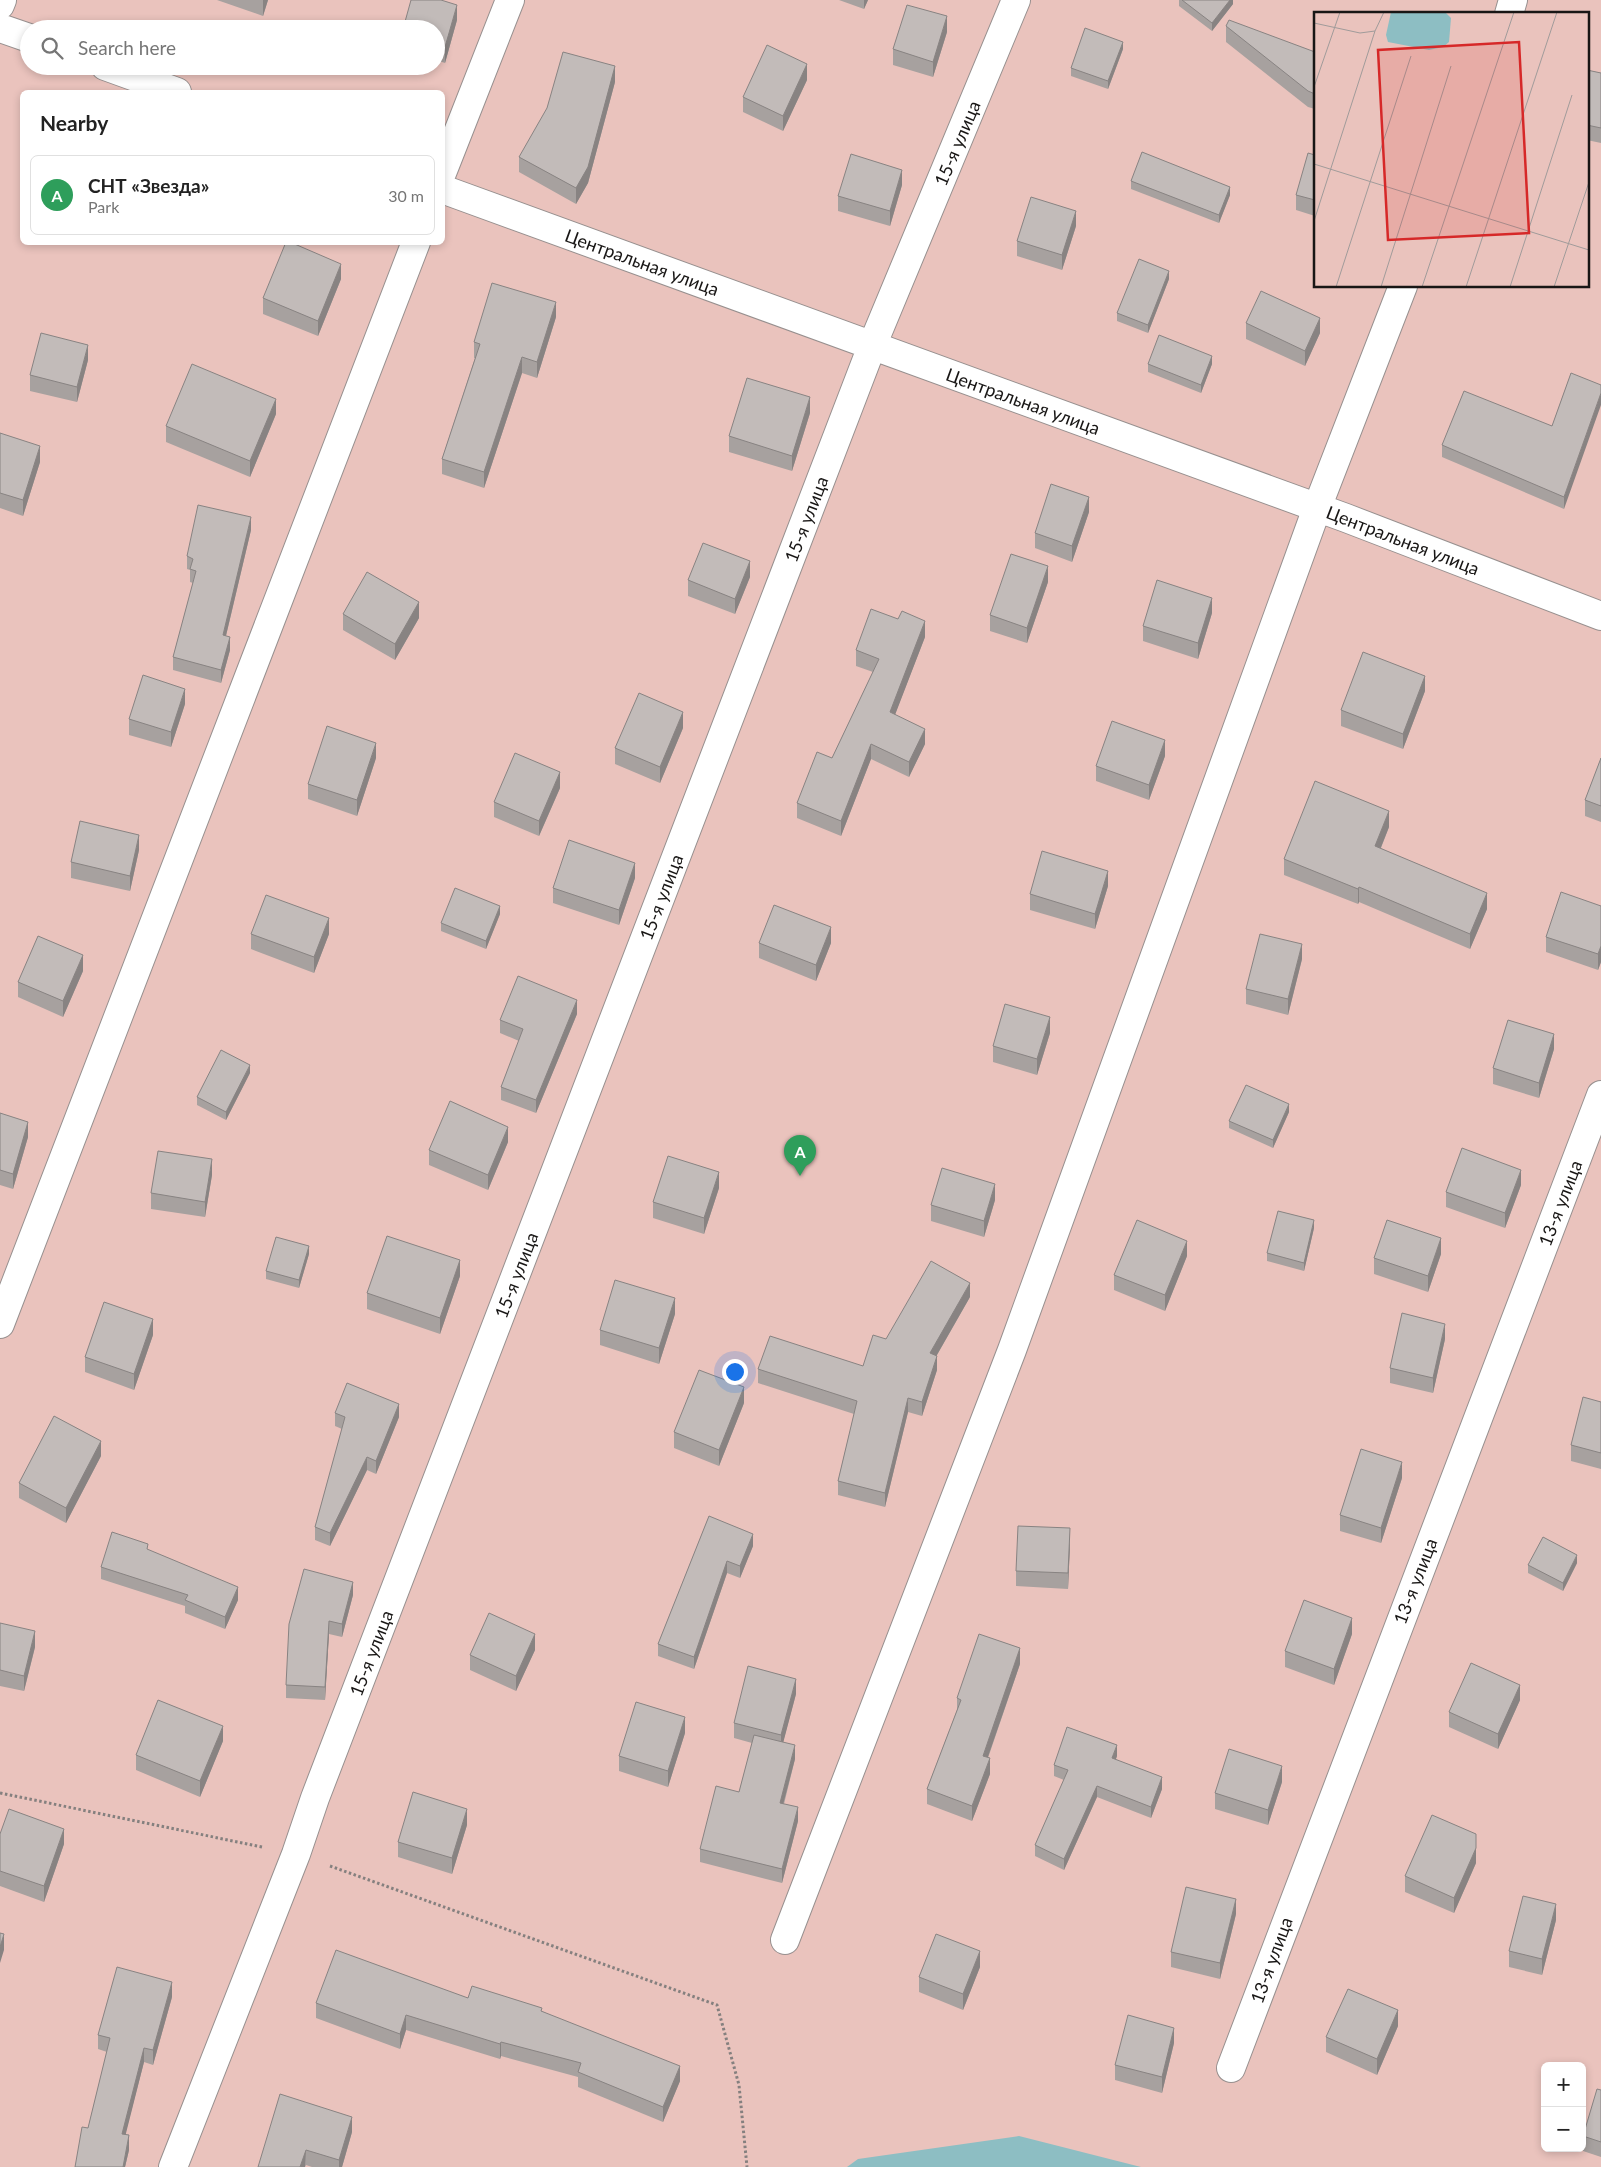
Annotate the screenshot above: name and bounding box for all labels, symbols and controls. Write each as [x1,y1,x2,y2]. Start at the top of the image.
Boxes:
inset map [1314,12,1588,288]
search box [20,20,445,75]
icon: search [38,34,66,62]
text: Search here [78,36,176,59]
street label: 15-я улица [929,97,985,189]
text: Nearby [40,110,108,135]
text: СНТ «Звезда» [88,174,209,197]
text: A [51,186,63,205]
text: 30 m [388,186,424,205]
text: Park [88,197,119,216]
street label: Центральная улица [562,224,722,300]
street label: Центральная улица [943,363,1103,439]
street label: 15-я улица [780,473,832,565]
street label: Центральная улица [1323,501,1483,579]
street label: 15-я улица [635,851,687,943]
pin: A [784,1135,816,1176]
street label: 13-я улица [1534,1157,1586,1249]
street label: 15-я улица [490,1229,542,1321]
your location [722,1359,748,1385]
street label: 13-я улица [1389,1535,1441,1627]
street label: 15-я улица [345,1607,397,1699]
street label: 13-я улица [1245,1914,1297,2006]
map controls [1541,2062,1586,2152]
button: + [1541,2062,1586,2107]
button: − [1541,2107,1586,2152]

